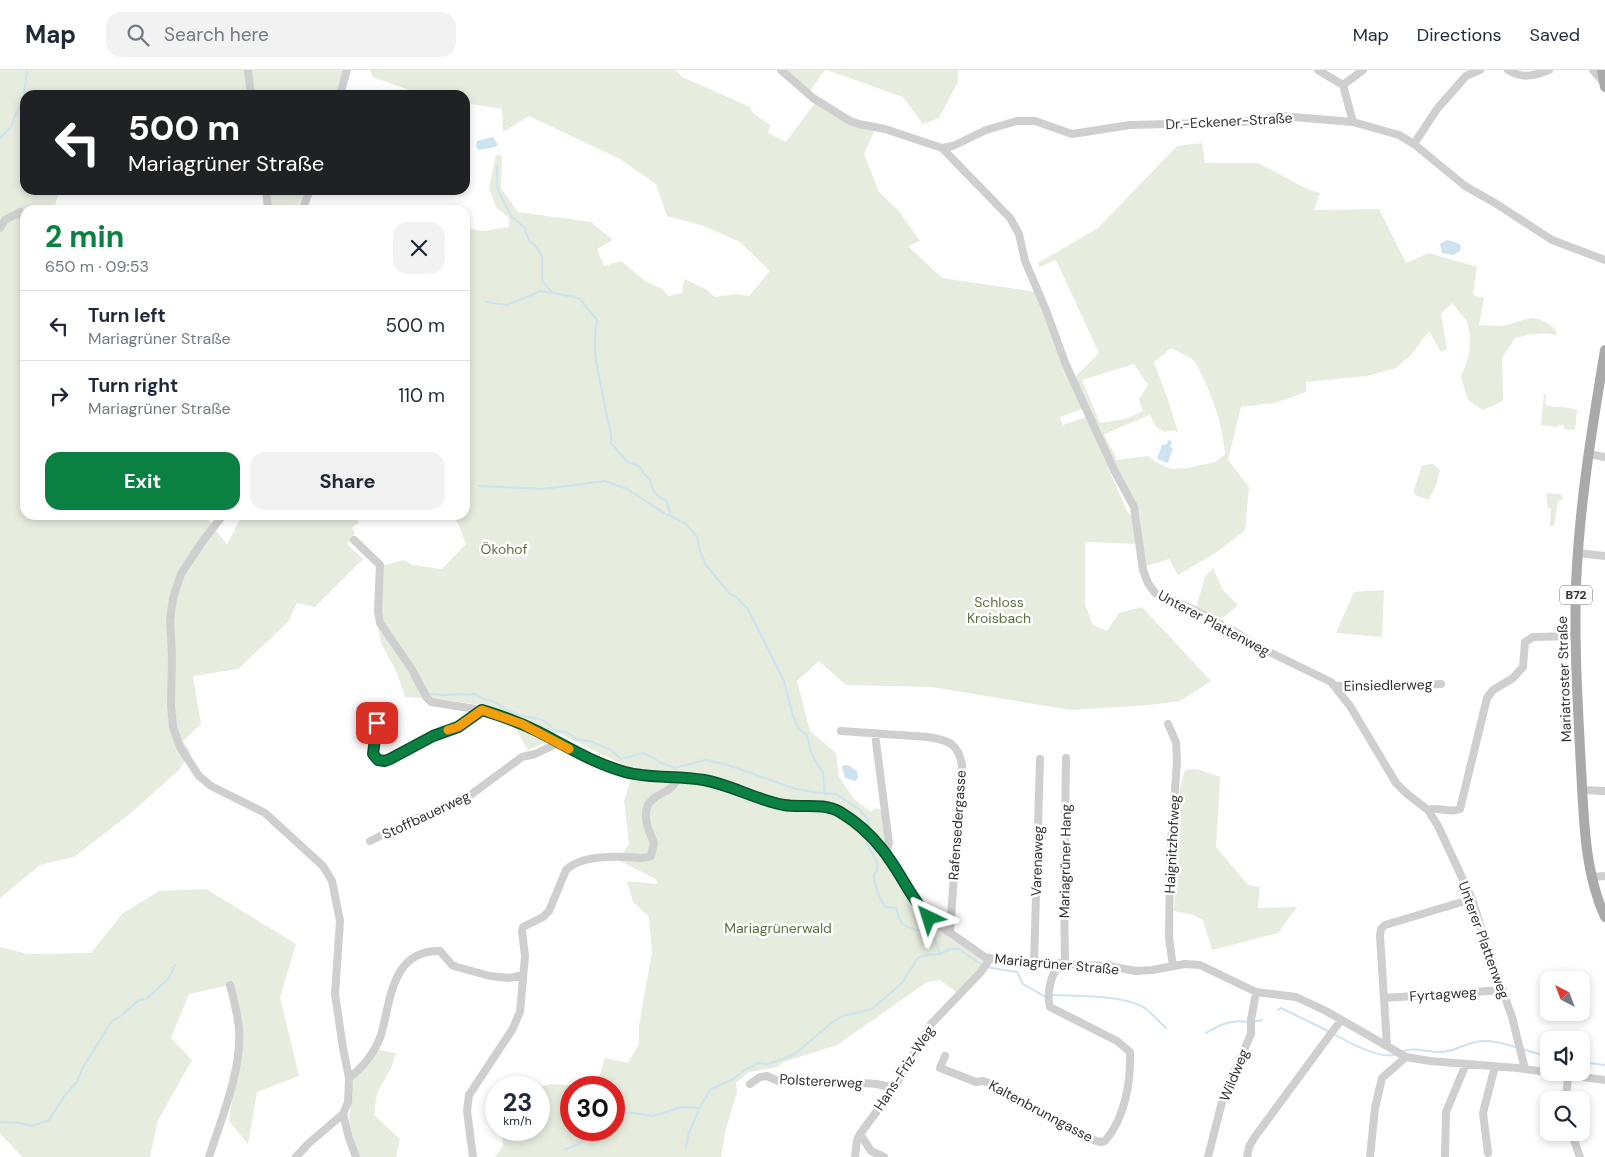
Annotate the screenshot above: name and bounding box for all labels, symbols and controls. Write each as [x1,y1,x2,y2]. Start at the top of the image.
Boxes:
search box [106,12,456,57]
text: Map [25,19,76,50]
icon: search [124,21,152,49]
text: Search here [164,22,269,47]
text: Map [1353,23,1389,47]
text: Directions [1417,23,1502,47]
text: Saved [1530,23,1580,47]
text: 500 m [128,105,240,151]
street label: Dr.-Eckener-Straße [1165,109,1293,133]
icon: left [45,110,110,175]
text: Mariagrüner Straße [128,149,324,178]
text: 2 min [45,217,124,256]
button: close [393,222,445,274]
text: 650 m · 09:53 [45,256,149,277]
text: Turn left [88,303,166,328]
icon: left [45,312,73,340]
text: 500 m [385,313,445,338]
text: Mariagrüner Straße [88,328,231,349]
text: Turn right [88,373,178,398]
icon: right [45,382,73,410]
text: 110 m [398,383,445,408]
text: Mariagrüner Straße [88,398,231,419]
button: Exit [45,452,240,510]
button: Share [250,452,445,510]
park label: Ökohof [481,540,528,558]
street label: Unterer Plattenweg [1155,586,1273,660]
road number: B72 [1560,586,1592,604]
park label: Schloss Kroisbach [967,593,1031,627]
street label: Mariatroster Straße [1553,616,1575,742]
street label: Einsiedlerweg [1343,675,1433,695]
pin [356,702,398,744]
icon: arrive [363,709,391,737]
street label: Rafensedergasse [944,769,970,881]
street label: Stoffbauerweg [379,787,473,843]
street label: Haignitzhofweg [1160,794,1184,894]
street label: Mariagrüner Hang [1055,803,1075,918]
street label: Varenaweg [1027,825,1047,897]
street label: Unterer Plattenweg [1454,879,1514,1001]
position arrow [902,891,954,943]
park label: Mariagrünerwald [724,919,832,937]
street label: Mariagrüner Straße [994,950,1120,978]
north arrow [1540,971,1590,1021]
map controls [1540,971,1590,1141]
street label: Fyrtagweg [1409,983,1477,1005]
street label: Hans-Friz-Weg [870,1022,938,1114]
button: sound [1540,1031,1590,1081]
street label: Wildweg [1215,1046,1253,1104]
street label: Polstererweg [779,1070,863,1092]
speed limit sign: 30 [560,1076,625,1141]
street label: Kaltenbrunngasse [986,1076,1096,1146]
text: 23 [503,1086,532,1119]
button: search [1540,1091,1590,1141]
text: km/h [503,1113,532,1129]

